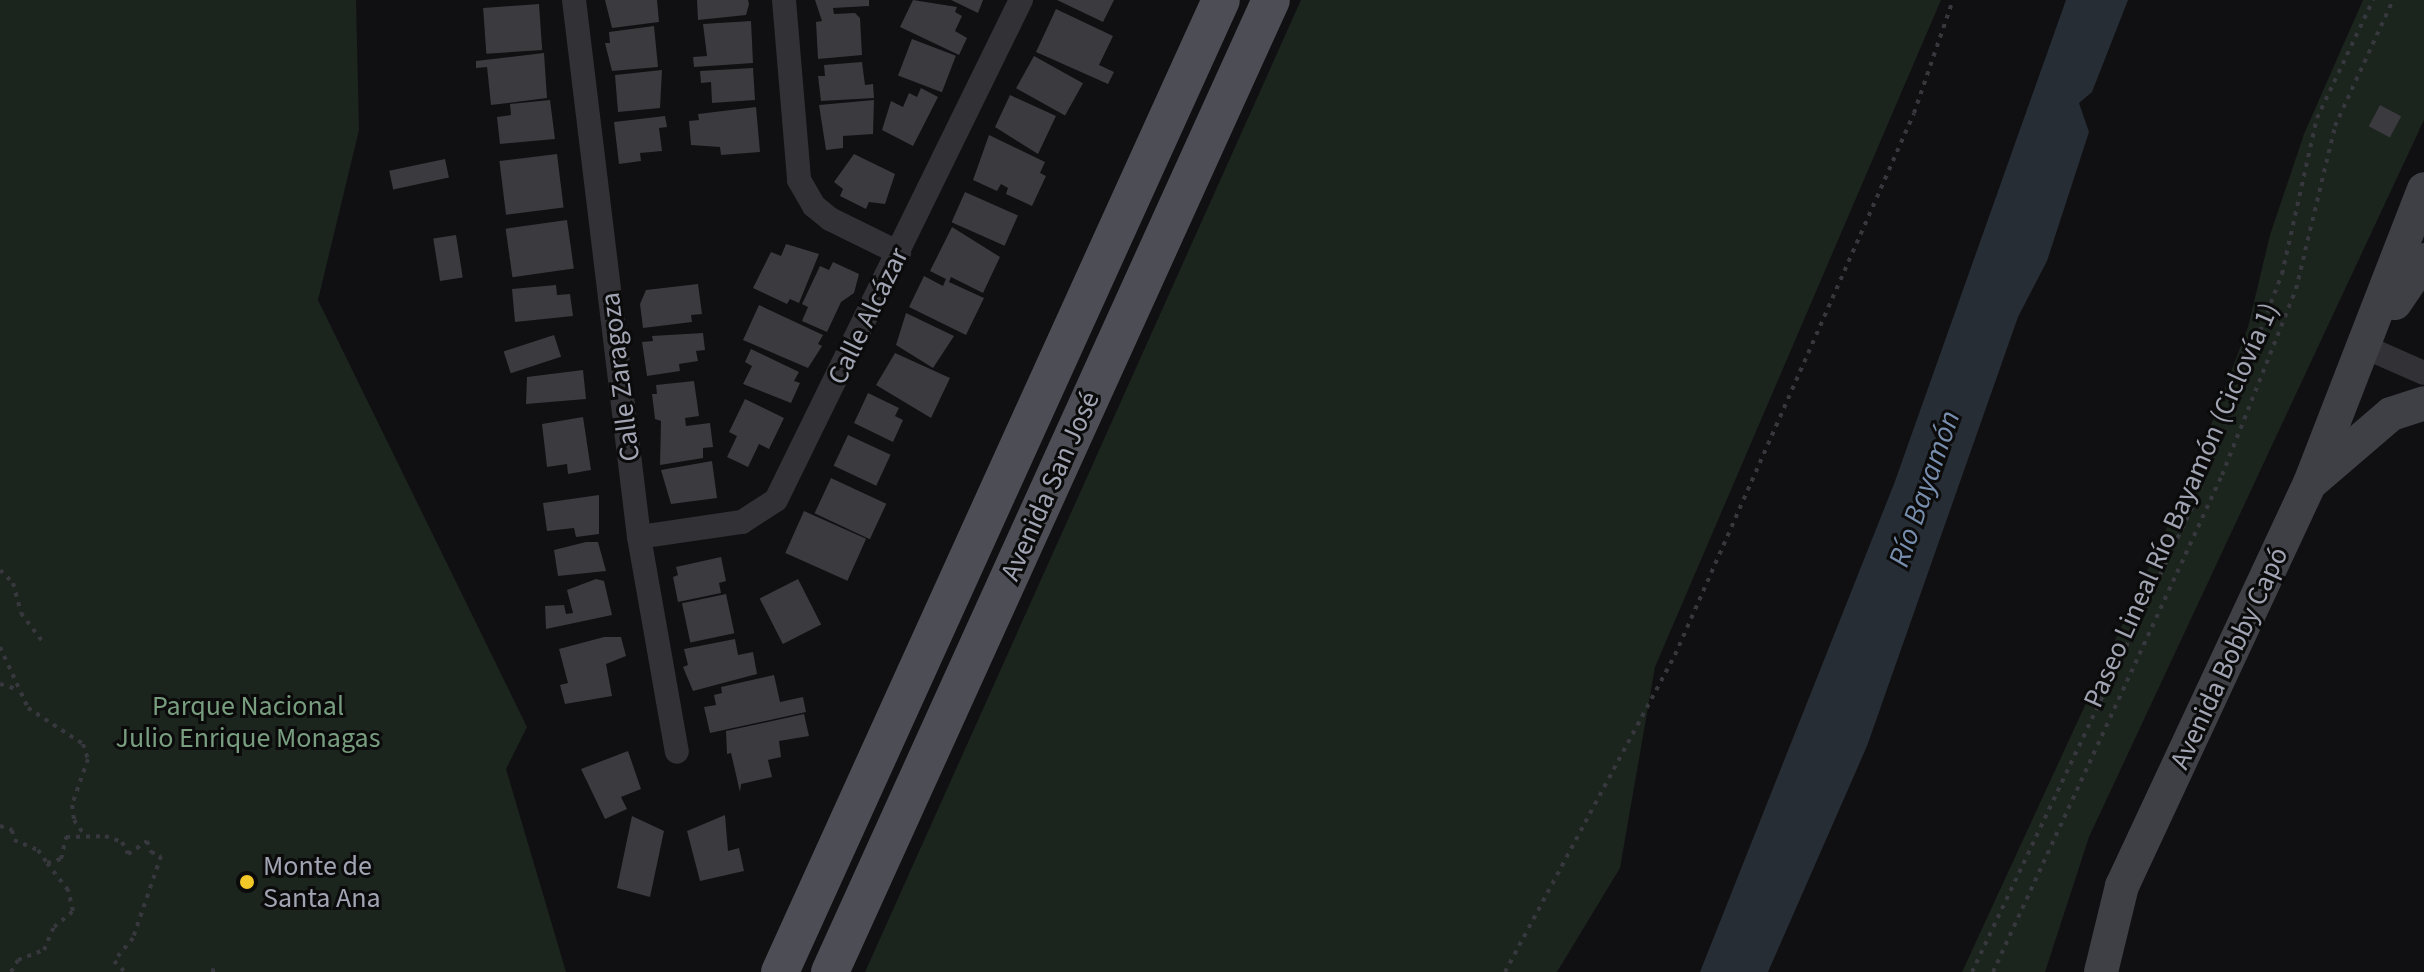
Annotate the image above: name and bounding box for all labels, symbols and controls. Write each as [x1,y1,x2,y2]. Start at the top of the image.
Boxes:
street label: Calle Alcázar [820,242,916,390]
street label: Calle Zaragoza [593,291,647,463]
street label: Paseo Lineal Río Bayamón (Ciclovía 1) [2076,297,2286,713]
street label: Avenida San José [993,386,1107,586]
water label: Río Bayamón [1881,406,1969,572]
street label: Avenida Bobby Capó [2163,542,2295,774]
park label: Parque Nacional Julio Enrique Monagas [116,689,380,755]
place label: Monte de Santa Ana [263,849,381,915]
marker: Monte de Santa Ana [238,873,256,891]

